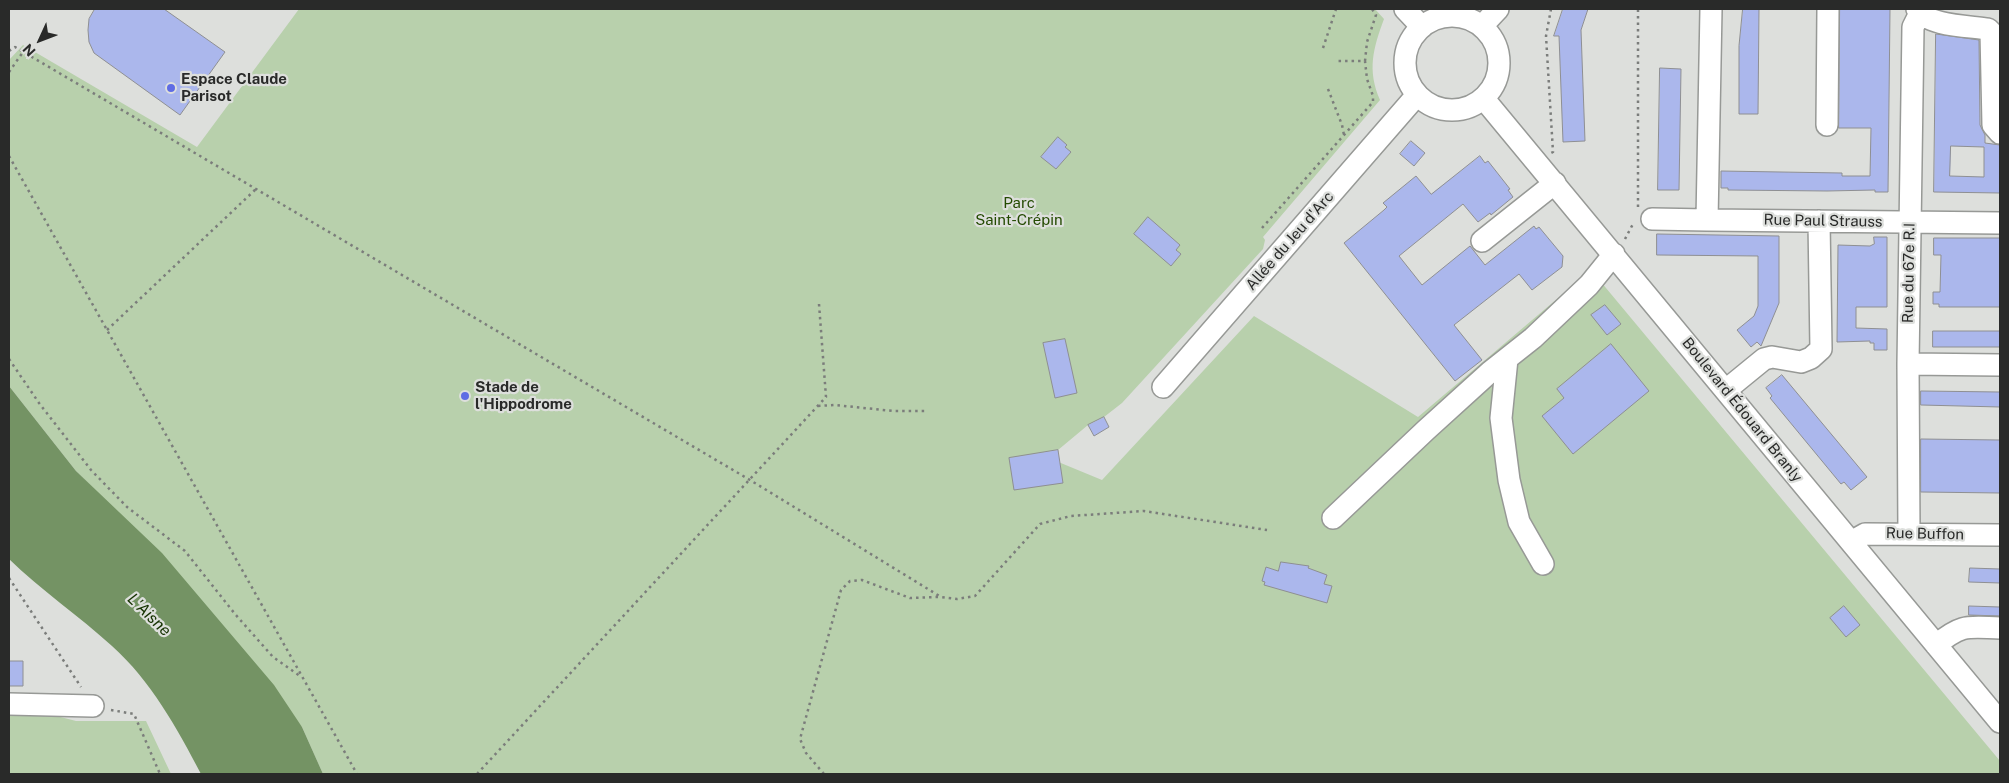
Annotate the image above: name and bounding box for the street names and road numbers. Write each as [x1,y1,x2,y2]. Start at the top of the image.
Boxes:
street label: Allée du Jeu d'Arc [1242,188,1338,294]
street label: Rue Paul Strauss [1763,211,1883,231]
street label: Rue du 67e R.I [1899,223,1919,323]
street label: Boulevard Édouard Branly [1678,334,1806,486]
street label: Rue Buffon [1886,524,1964,544]

